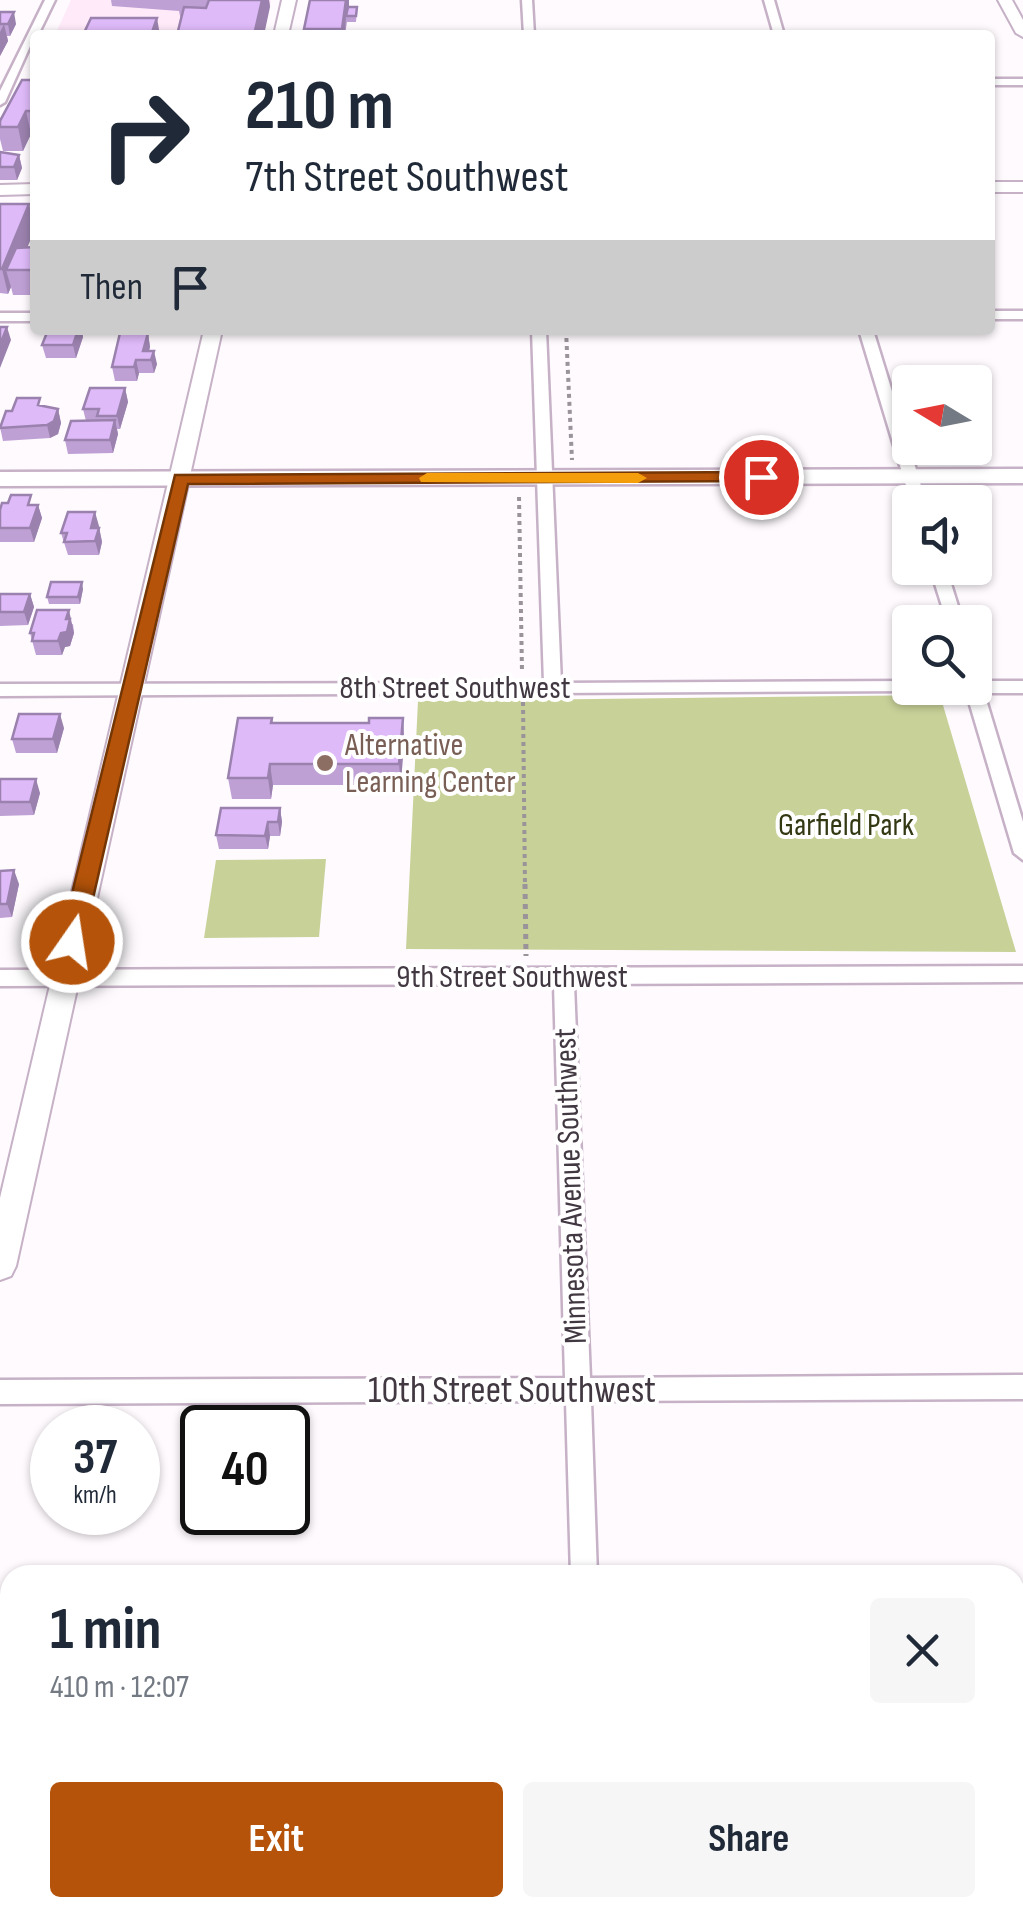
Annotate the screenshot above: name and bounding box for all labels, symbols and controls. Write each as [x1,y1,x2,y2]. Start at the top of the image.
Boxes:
text: 210 m [245,65,394,149]
icon: right [80,70,210,200]
text: 7th Street Southwest [245,150,568,205]
icon: arrive [163,260,218,315]
text: Then [80,265,143,310]
north arrow [892,365,992,465]
map controls [892,365,992,705]
pin [719,435,804,520]
icon: arrive [734,450,789,505]
button: sound [892,485,992,585]
button: search [892,605,992,705]
street label: 8th Street Southwest [340,669,570,708]
place label: Alternative Learning Center [344,726,516,802]
marker: Alternative Learning Center [314,752,336,774]
park label: Garfield Park [778,806,914,845]
position arrow [20,890,124,994]
street label: 9th Street Southwest [396,958,628,997]
street label: Minnesota Avenue Southwest [546,1027,596,1345]
street label: 10th Street Southwest [368,1368,656,1413]
speed limit sign: 40 [180,1405,310,1535]
text: 37 [73,1428,117,1488]
text: km/h [73,1480,117,1511]
text: 1 min [50,1594,162,1666]
button: close [870,1598,975,1703]
text: 410 m · 12:07 [50,1668,189,1707]
button: Exit [50,1782,503,1897]
button: Share [523,1782,975,1897]

